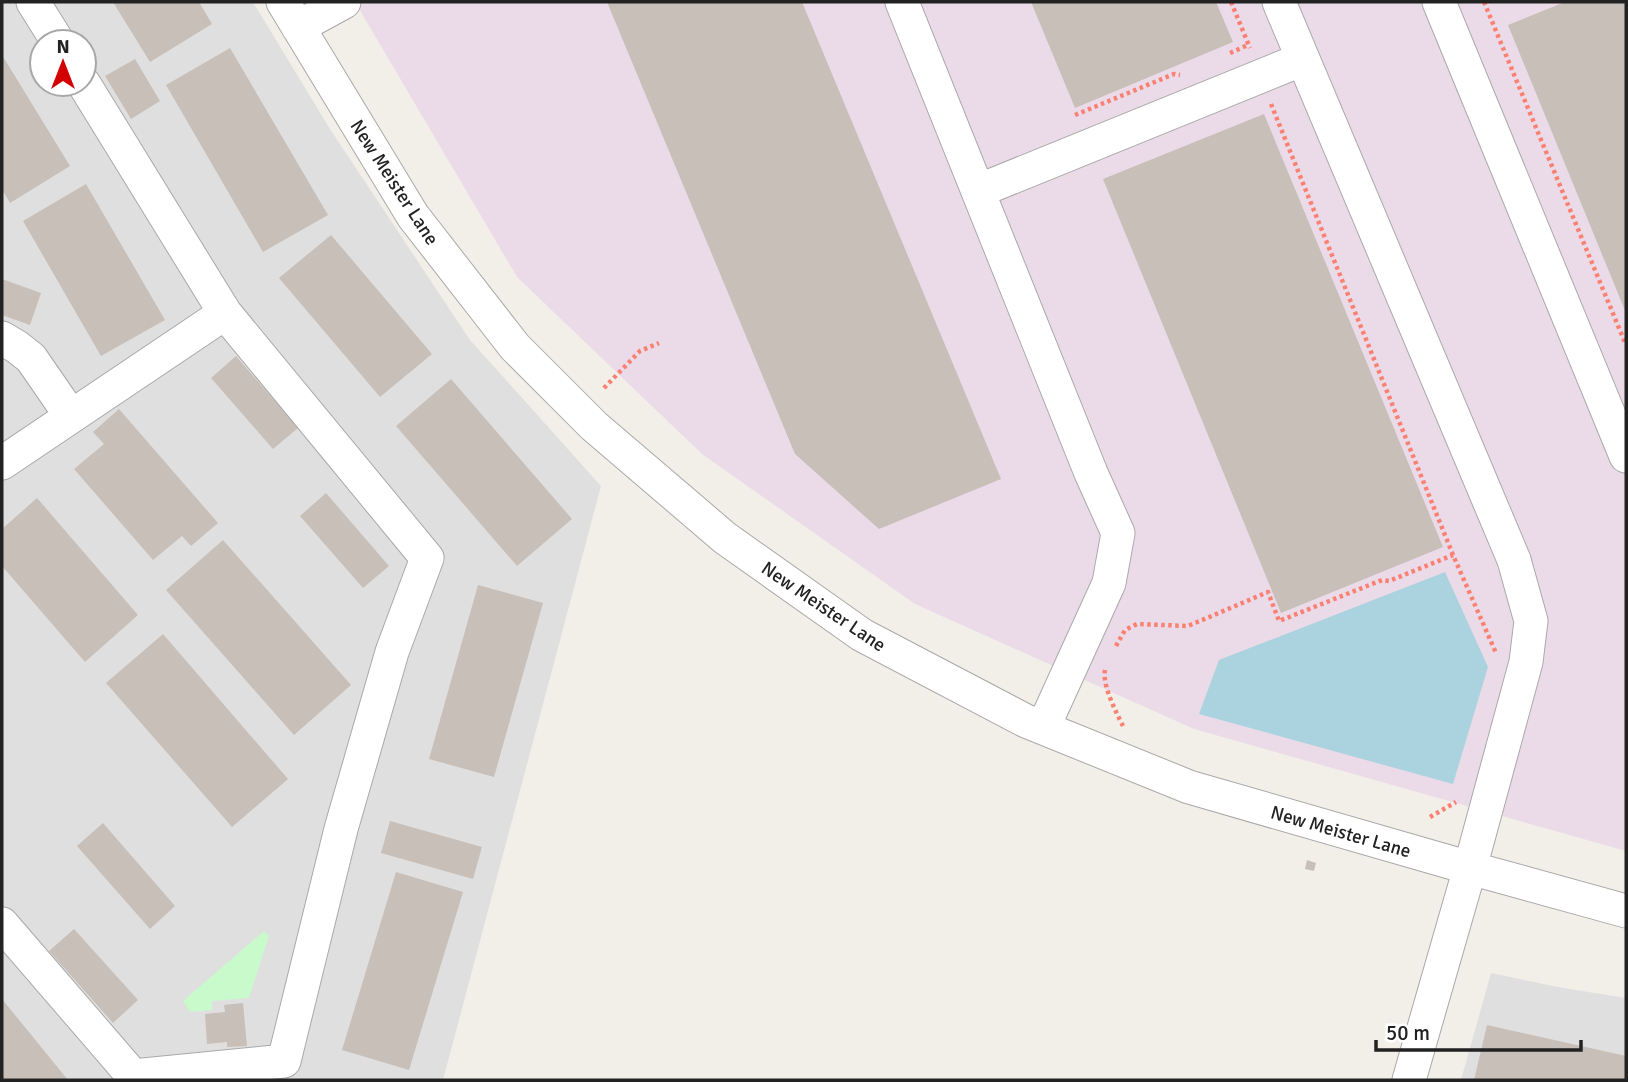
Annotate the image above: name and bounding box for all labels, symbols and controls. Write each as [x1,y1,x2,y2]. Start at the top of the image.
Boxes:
north arrow [28,28,98,98]
text: N [56,35,70,59]
street label: New Meister Lane [345,115,444,250]
street label: New Meister Lane [757,556,890,657]
street label: New Meister Lane [1268,800,1414,863]
scale bar [1376,1009,1581,1052]
text: 50 m [1386,1020,1430,1046]

